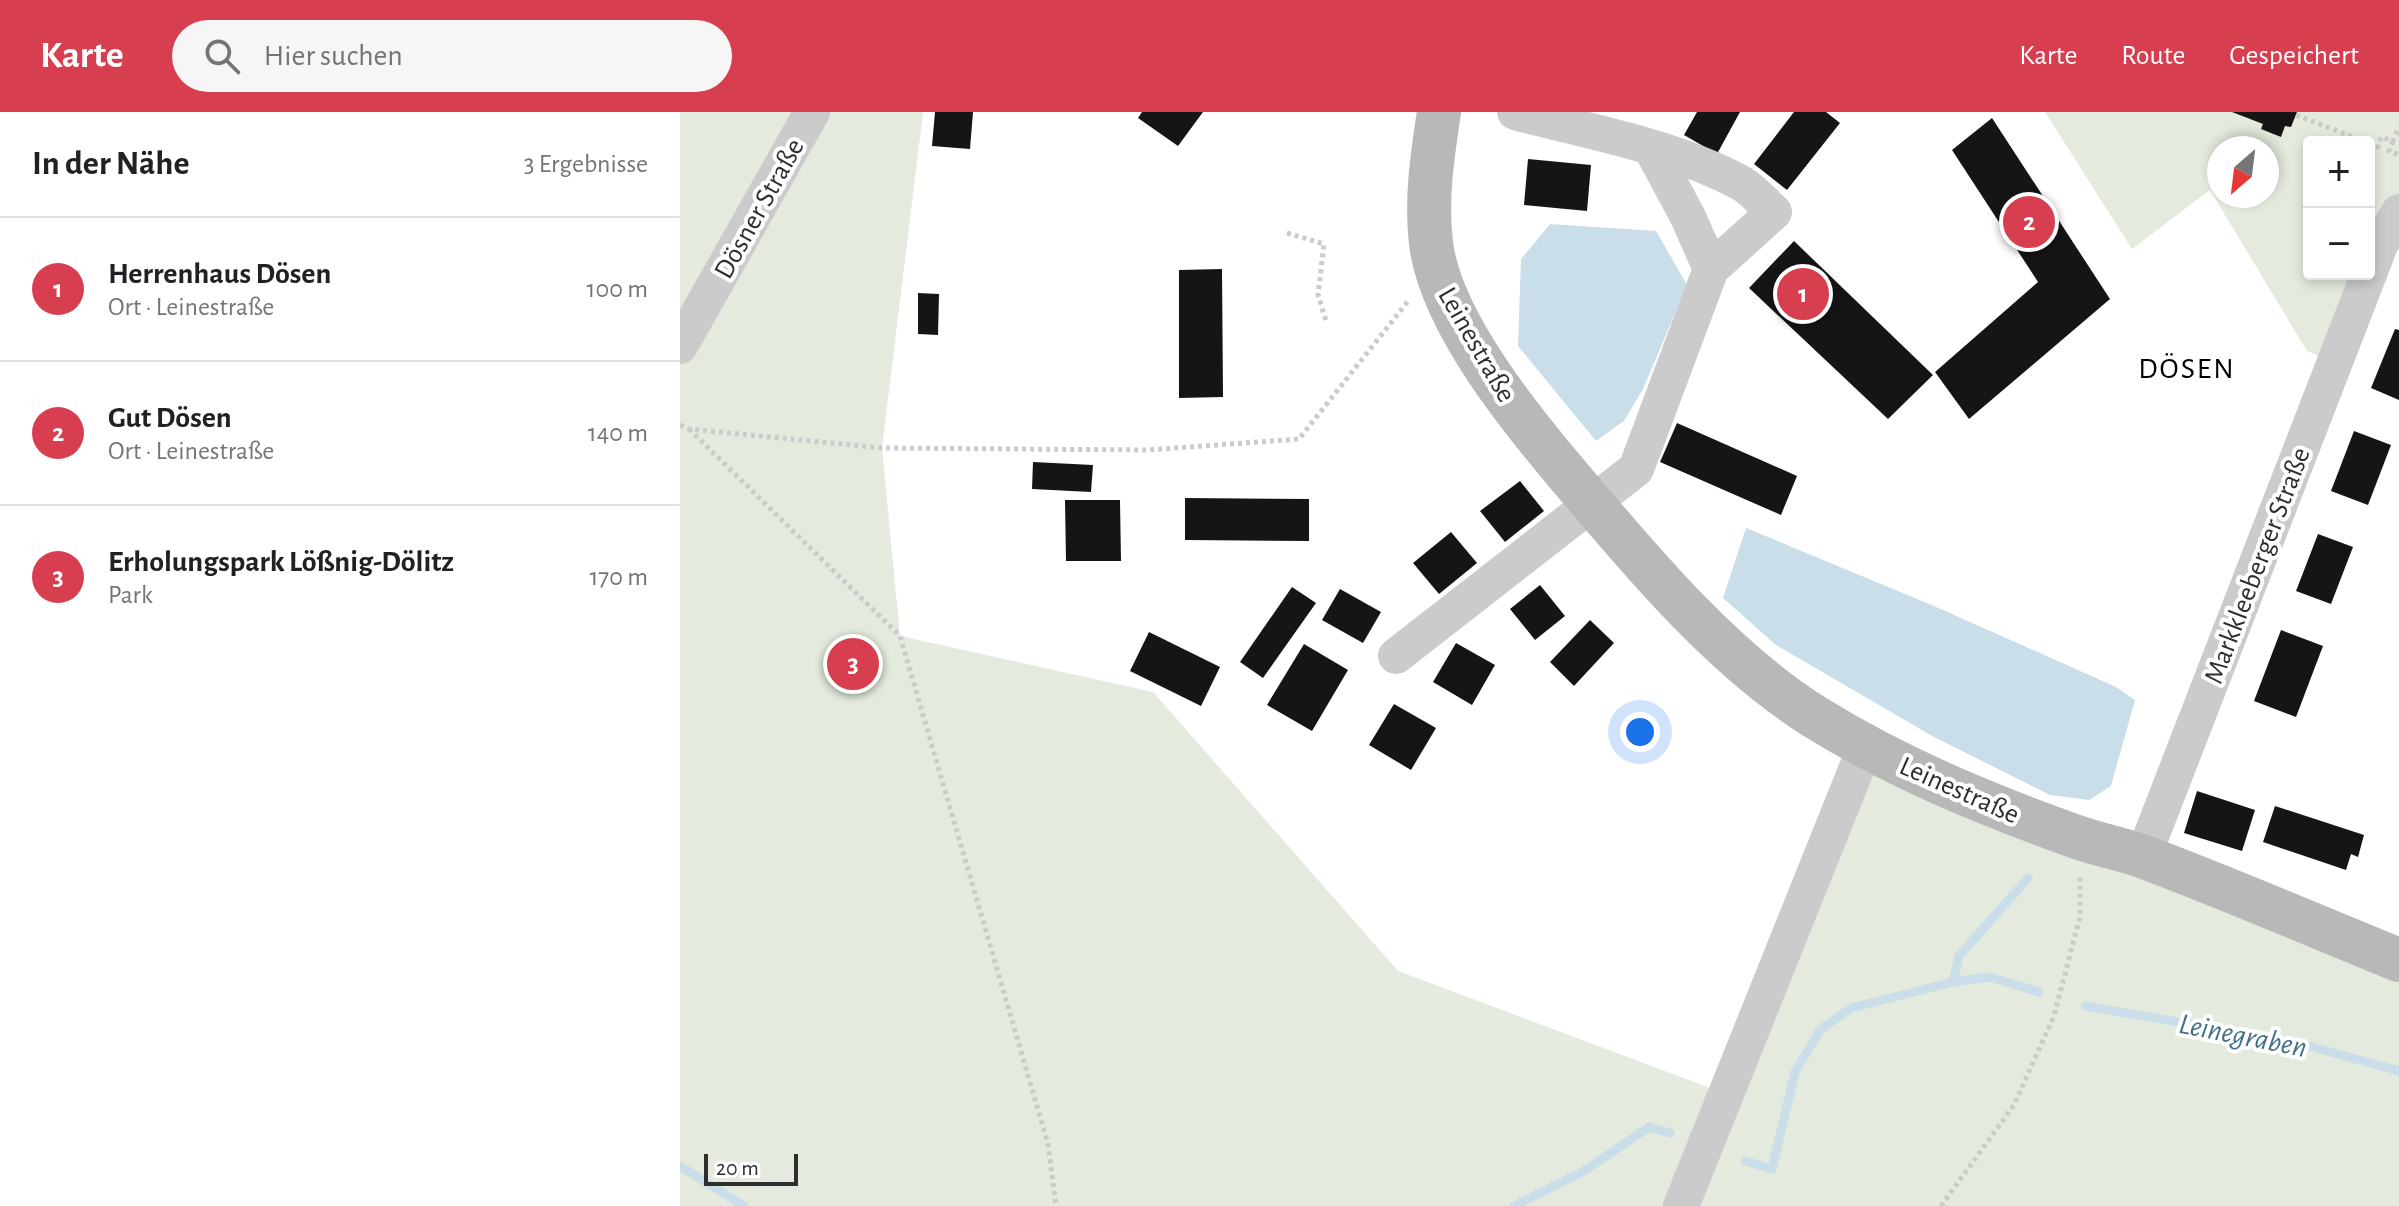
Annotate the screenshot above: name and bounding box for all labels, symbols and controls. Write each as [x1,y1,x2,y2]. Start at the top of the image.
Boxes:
search box [172,20,732,92]
icon: search [200,34,244,78]
text: Karte [40,37,124,75]
text: Hier suchen [264,41,403,71]
text: Karte [2019,42,2077,70]
text: Route [2121,42,2185,70]
text: Gespeichert [2229,42,2359,70]
street label: Dösner Straße [710,134,810,284]
north arrow [2207,136,2279,208]
map controls [2303,136,2375,280]
button: + [2303,136,2375,208]
text: In der Nähe [32,147,189,181]
text: 3 Ergebnisse [524,151,648,177]
pin: 2 [2003,192,2055,252]
button: − [2303,208,2375,280]
text: Herrenhaus Dösen [108,259,331,289]
pin: 1 [1777,264,1829,324]
text: 1 [53,276,63,302]
text: 100 m [587,276,648,302]
street label: Leinestraße [1432,283,1520,407]
text: Ort · Leinestraße [108,294,274,320]
district label: DÖSEN [2138,353,2236,384]
text: Gut Dösen [108,403,232,433]
text: 2 [52,420,64,446]
text: 140 m [588,420,648,446]
text: Ort · Leinestraße [108,438,274,464]
street label: Markkleeberger Straße [2200,444,2316,688]
text: Erholungspark Lößnig-Dölitz [108,547,454,577]
text: 3 [52,564,64,590]
text: 170 m [589,564,648,590]
text: Park [108,582,153,608]
pin: 3 [827,634,879,694]
your location [1620,712,1660,752]
street label: Leinestraße [1895,752,2023,830]
water label: Leinegraben [2176,1009,2309,1063]
scale bar [704,1150,798,1186]
text: 20 m [716,1157,759,1179]

